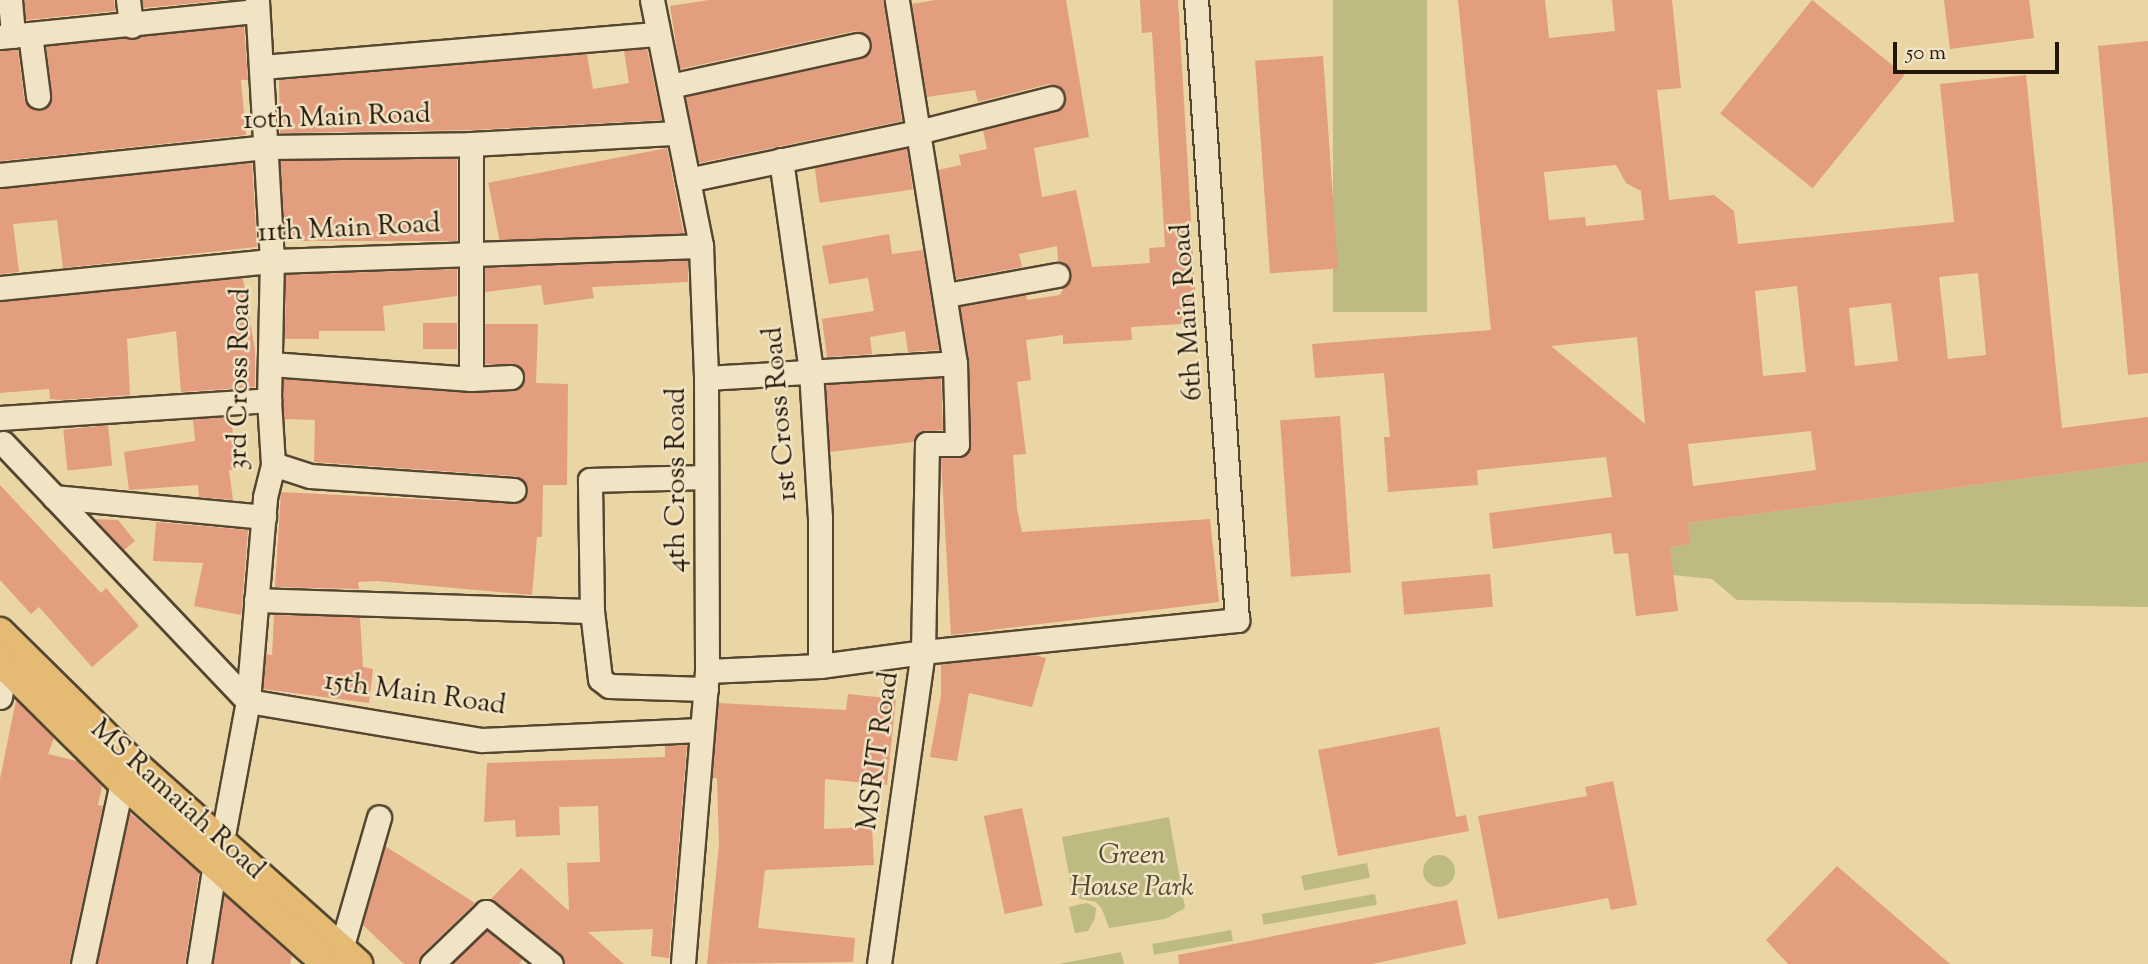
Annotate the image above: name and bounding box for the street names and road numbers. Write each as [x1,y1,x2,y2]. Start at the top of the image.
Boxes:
street label: 10th Main Road [243,98,431,138]
street label: 11th Main Road [257,207,441,251]
street label: 6th Main Road [1165,222,1211,402]
street label: 3rd Cross Road [222,288,258,470]
street label: 1st Cross Road [757,325,805,503]
street label: 4th Cross Road [660,388,694,572]
street label: 15th Main Road [322,665,508,723]
street label: MSRIT Road [851,669,907,833]
street label: MS Ramaiah Road [83,713,271,887]

